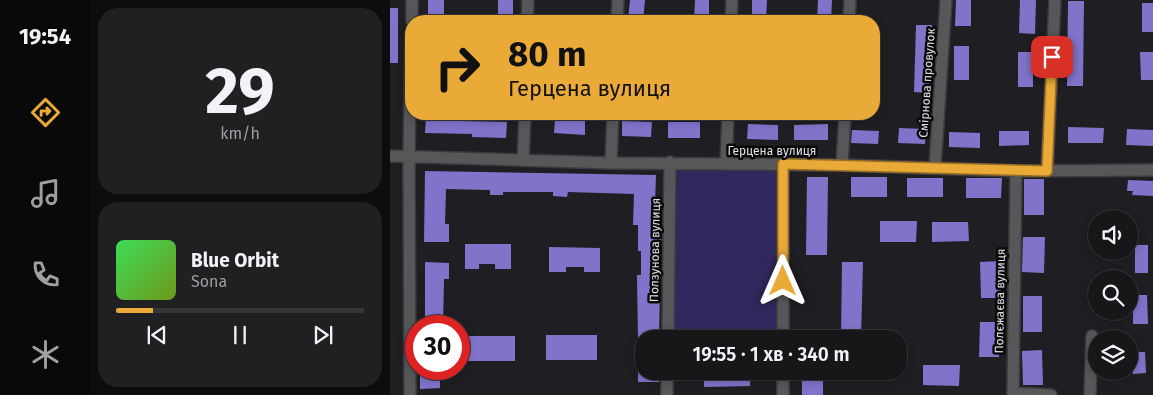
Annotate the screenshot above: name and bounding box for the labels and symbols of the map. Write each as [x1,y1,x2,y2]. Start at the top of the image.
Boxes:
street label: Смірнова провулок [916,27,938,138]
pin [1031,36,1073,78]
street label: Герцена вулиця [728,144,816,158]
street label: Ползунова вулиця [647,198,663,302]
street label: Полєжаєва вулиця [992,248,1008,354]
position arrow [756,254,808,306]
speed limit sign: 30 [405,315,470,380]

